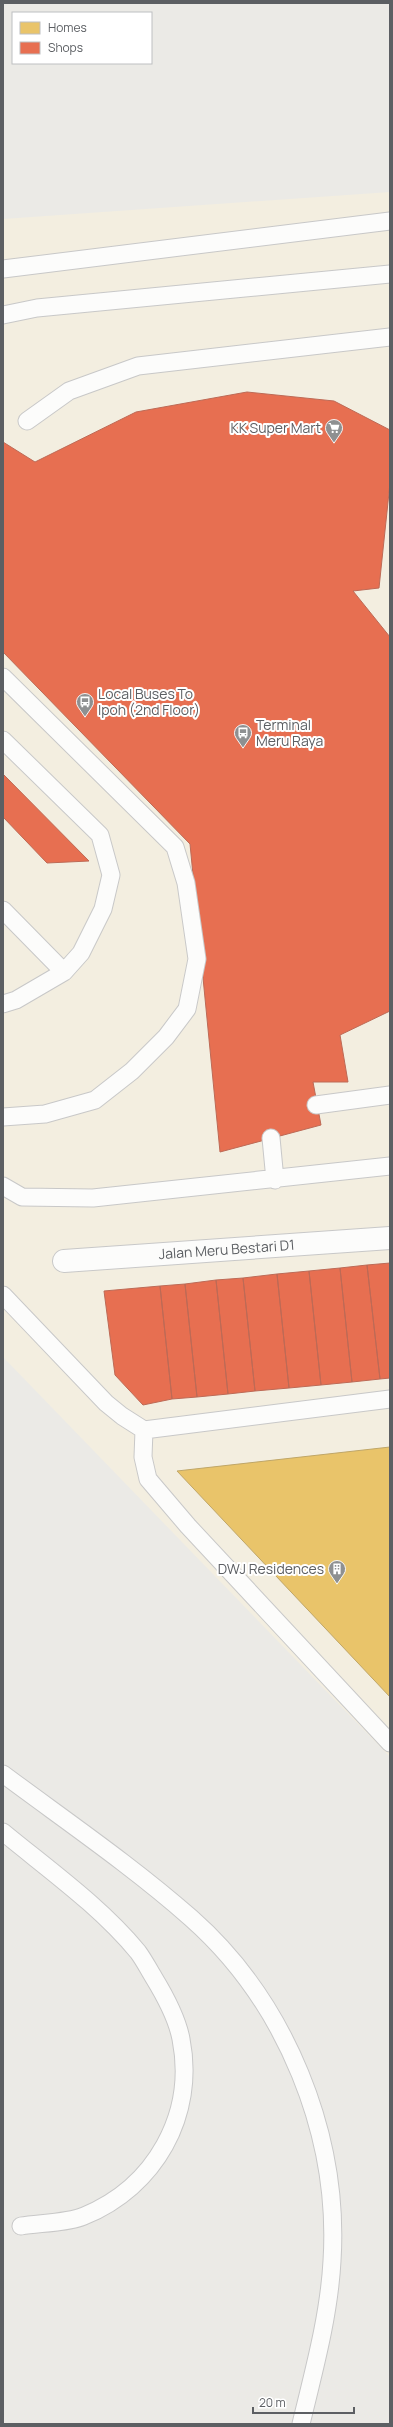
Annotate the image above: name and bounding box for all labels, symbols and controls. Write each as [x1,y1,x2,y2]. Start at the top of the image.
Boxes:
legend [12,12,152,64]
text: Homes [48,19,87,36]
text: Shops [48,39,83,56]
place label: KK Super Mart [230,418,321,437]
supermarket icon: KK Super Mart [324,418,344,443]
place label: Local Buses To Ipoh (2nd Floor) [98,684,200,719]
bus stop icon: Local Buses To Ipoh (2nd Floor) [75,692,95,717]
place label: Terminal Meru Raya [256,715,323,750]
bus stop icon: Terminal Meru Raya [233,723,253,748]
street label: Jalan Meru Bestari D1 [158,1235,295,1263]
place label: DWJ Residences [218,1559,324,1578]
building icon: DWJ Residences [327,1559,347,1584]
scale bar [253,2389,354,2415]
text: 20 m [259,2394,286,2411]

